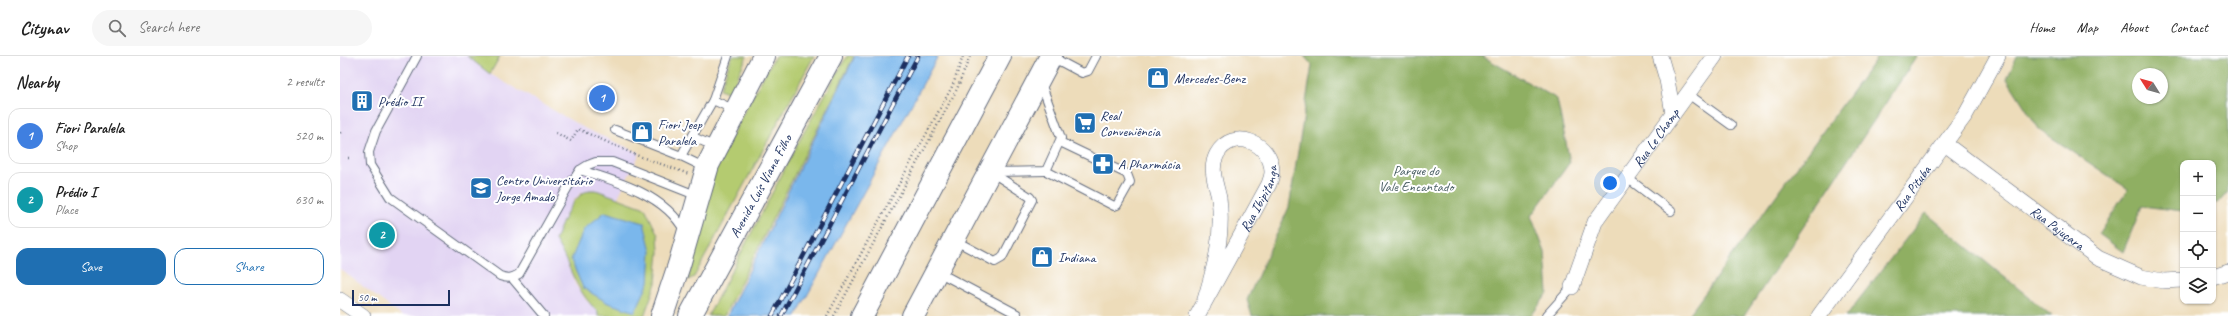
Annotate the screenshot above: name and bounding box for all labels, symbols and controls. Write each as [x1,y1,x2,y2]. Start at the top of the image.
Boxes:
search box [92,10,372,46]
text: Citynav [20,16,68,40]
icon: search [106,17,128,39]
text: Search here [138,18,199,37]
text: Home [2029,19,2055,36]
text: Map [2077,19,2098,36]
text: About [2120,19,2148,36]
text: Contact [2170,19,2208,36]
shop icon: Mercedes-Benz [1145,65,1171,91]
north arrow [2132,68,2168,104]
place label: Mercedes-Benz [1174,70,1247,87]
text: Nearby [16,72,59,93]
text: 2 results [286,74,324,90]
pin: 1 [589,83,615,113]
building icon: Prédio II [349,88,375,114]
place label: Prédio II [378,93,425,110]
street label: Rua Le Champ [1629,105,1684,171]
place label: Real Conveniência [1100,107,1161,140]
supermarket icon: Real Conveniência [1072,110,1098,136]
place label: Fiori Jeep Paralela [658,116,702,149]
text: Fiori Paralela [55,119,124,138]
shop icon: Fiori Jeep Paralela [629,119,655,145]
text: 1 [27,128,33,144]
text: 520 m [295,128,323,144]
street label: Avenida Luís Viana Filho [726,130,797,241]
text: Shop [55,138,77,154]
pharmacy icon: A Pharmácia [1090,151,1116,177]
place label: A Pharmácia [1118,156,1181,173]
map controls [2180,160,2216,304]
button: + [2180,160,2216,196]
street label: Rua Pituba [1890,161,1935,215]
park label: Parque do Vale Encantado [1379,162,1455,195]
street label: Rua Ibipitanga [1237,164,1281,235]
place label: Centro Universitário Jorge Amado [495,172,594,205]
your location [1600,173,1620,193]
school or university icon: Centro Universitário Jorge Amado [468,175,494,201]
text: Prédio I [55,183,96,202]
text: 2 [27,192,33,208]
text: 630 m [295,192,323,208]
button: − [2180,196,2216,232]
text: Place [55,202,78,218]
street label: Rua Pajuçara [2027,203,2088,254]
pin: 2 [369,220,395,250]
button: locate [2180,232,2216,268]
shop icon: Indiana [1029,244,1055,270]
button: Save [16,248,166,285]
button: Share [174,248,324,285]
place label: Indiana [1058,249,1097,266]
button: layers [2180,268,2216,304]
scale bar [352,288,450,307]
text: 50 m [358,290,377,304]

